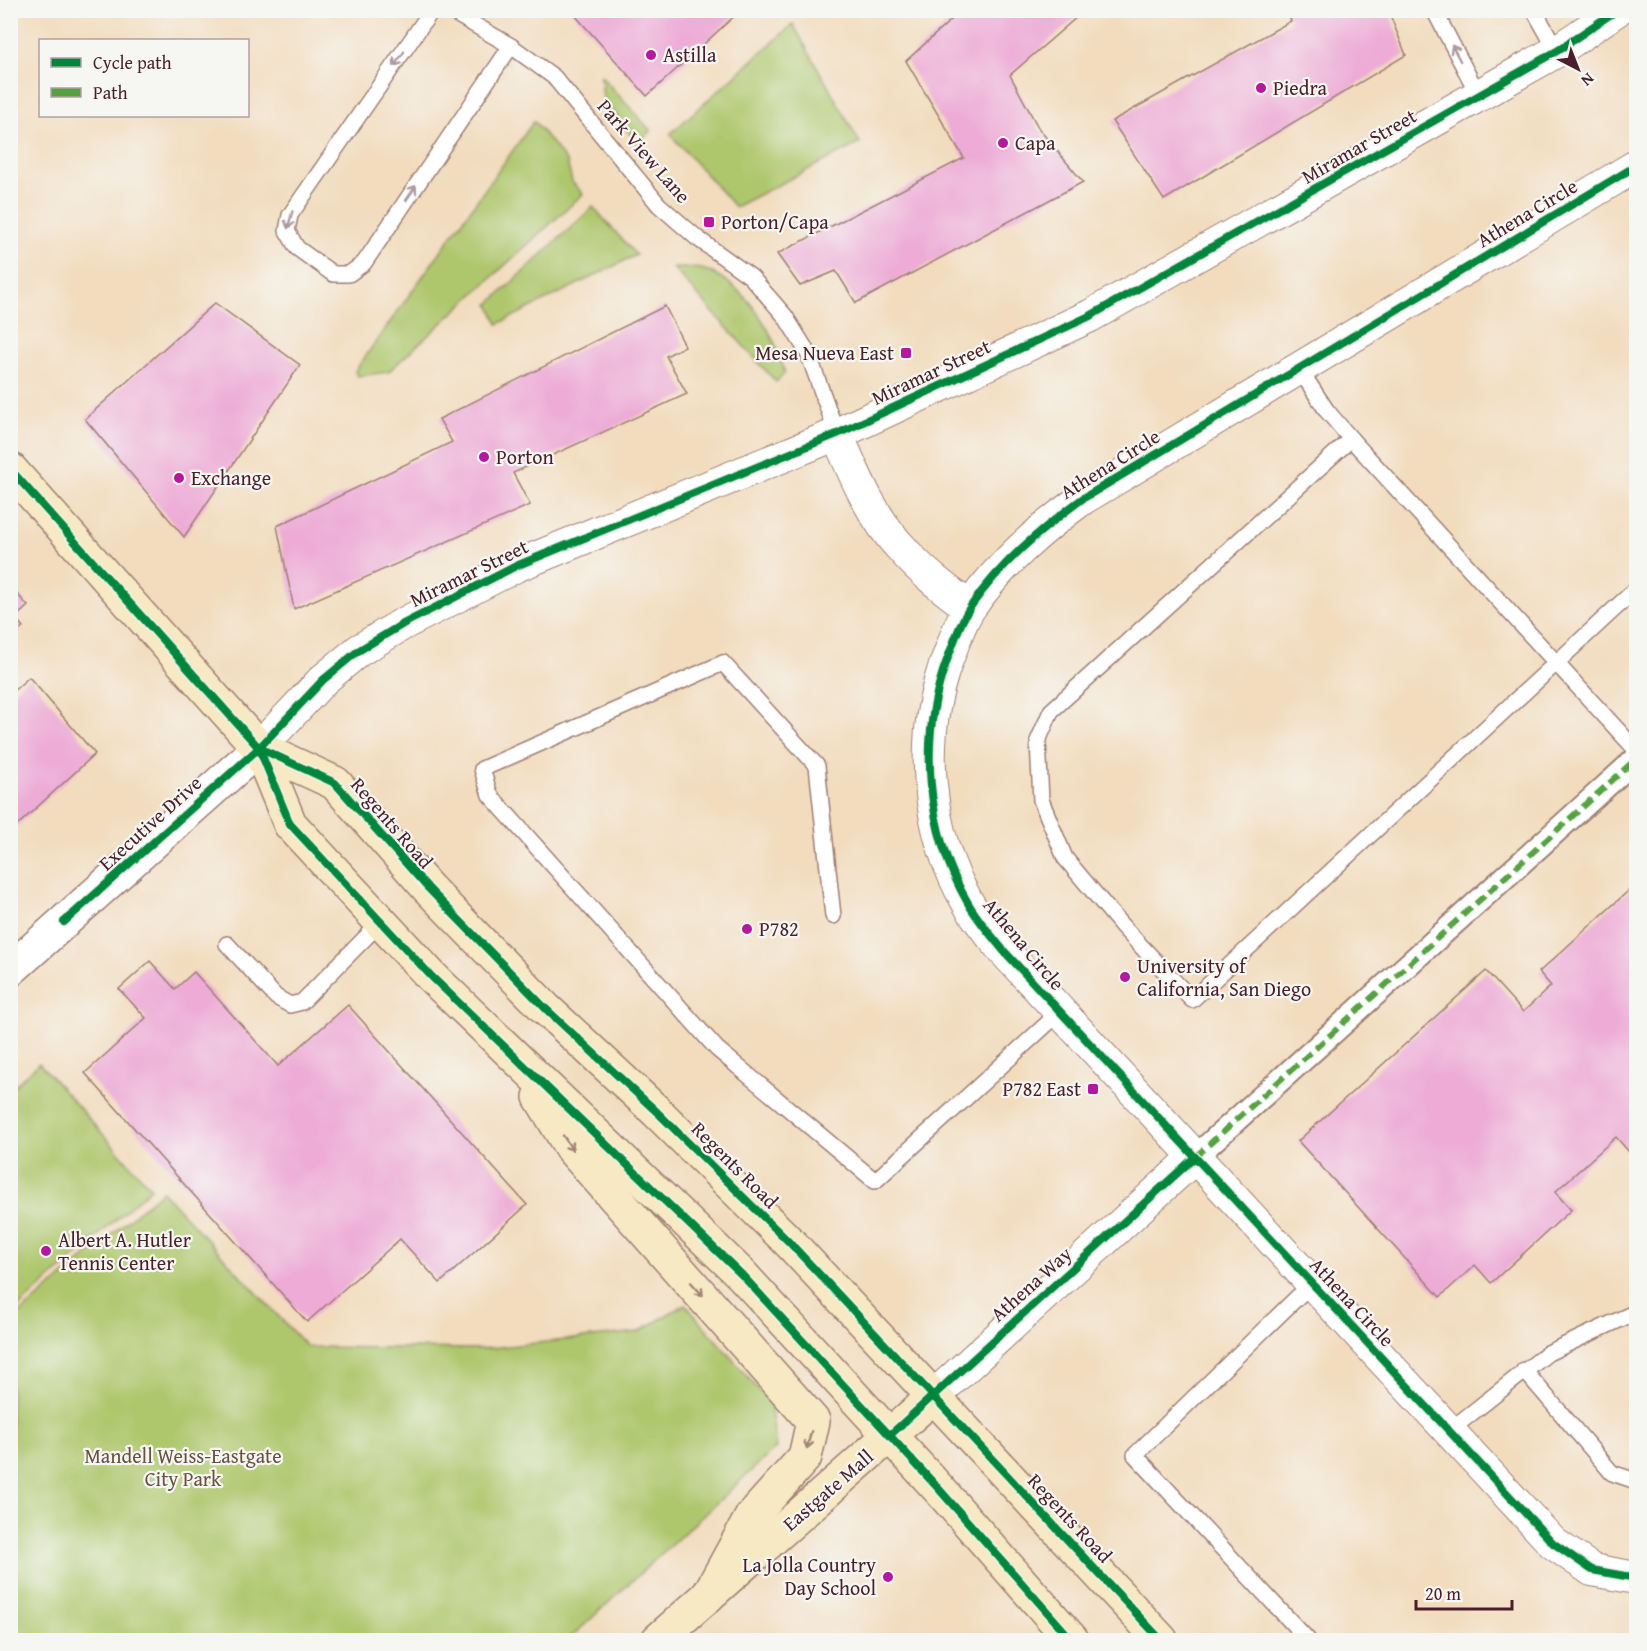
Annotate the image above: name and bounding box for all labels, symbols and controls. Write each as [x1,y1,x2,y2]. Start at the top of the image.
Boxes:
legend [39,39,249,117]
north arrow [1548,39,1608,99]
place label: Astilla [663,40,717,69]
one-way arrow [1450,45,1462,62]
marker: Astilla [644,48,658,62]
text: Cycle path [93,49,172,76]
one-way arrow [393,50,405,66]
text: N [1576,68,1600,93]
place label: Piedra [1273,73,1327,102]
text: Path [93,79,128,106]
marker: Piedra [1254,81,1268,95]
street label: Park View Lane [591,92,698,209]
street label: Miramar Street [1296,101,1422,190]
place label: Capa [1015,128,1056,157]
marker: Capa [996,136,1010,150]
street label: Athena Circle [1471,171,1583,254]
one-way arrow [405,185,417,202]
place label: Porton/Capa [721,207,829,236]
one-way arrow [284,210,296,229]
marker: Porton/Capa [702,215,716,229]
street label: Miramar Street [866,331,995,412]
place label: Mesa Nueva East [755,338,894,367]
marker: Mesa Nueva East [899,346,913,360]
street label: Athena Circle [1054,421,1165,506]
place label: Porton [496,442,554,471]
marker: Porton [477,450,491,464]
place label: Exchange [191,463,271,492]
marker: Exchange [172,471,186,485]
street label: Miramar Street [405,531,533,614]
street label: Executive Drive [92,768,208,877]
street label: Regents Road [344,771,441,875]
street label: Athena Circle [977,891,1072,996]
place label: P782 [759,914,799,943]
marker: P782 [740,922,754,936]
place label: University of California, San Diego [1137,951,1311,1003]
marker: University of California, San Diego [1118,970,1132,984]
place label: P782 East [1002,1074,1081,1103]
marker: P782 East [1086,1082,1100,1096]
street label: Regents Road [685,1115,786,1215]
one-way arrow [562,1134,574,1150]
place label: Albert A. Hutler Tennis Center [58,1225,191,1277]
street label: Athena Way [984,1239,1078,1328]
marker: Albert A. Hutler Tennis Center [39,1244,53,1258]
street label: Athena Circle [1303,1250,1401,1353]
one-way arrow [690,1281,704,1296]
one-way arrow [802,1430,814,1449]
park label: Mandell Weiss-Eastgate City Park [84,1441,282,1493]
street label: Eastgate Mall [776,1442,880,1537]
street label: Regents Road [1021,1467,1120,1569]
place label: La Jolla Country Day School [742,1550,876,1602]
marker: La Jolla Country Day School [881,1570,895,1584]
scale bar [1416,1573,1512,1611]
text: 20 m [1425,1580,1461,1607]

